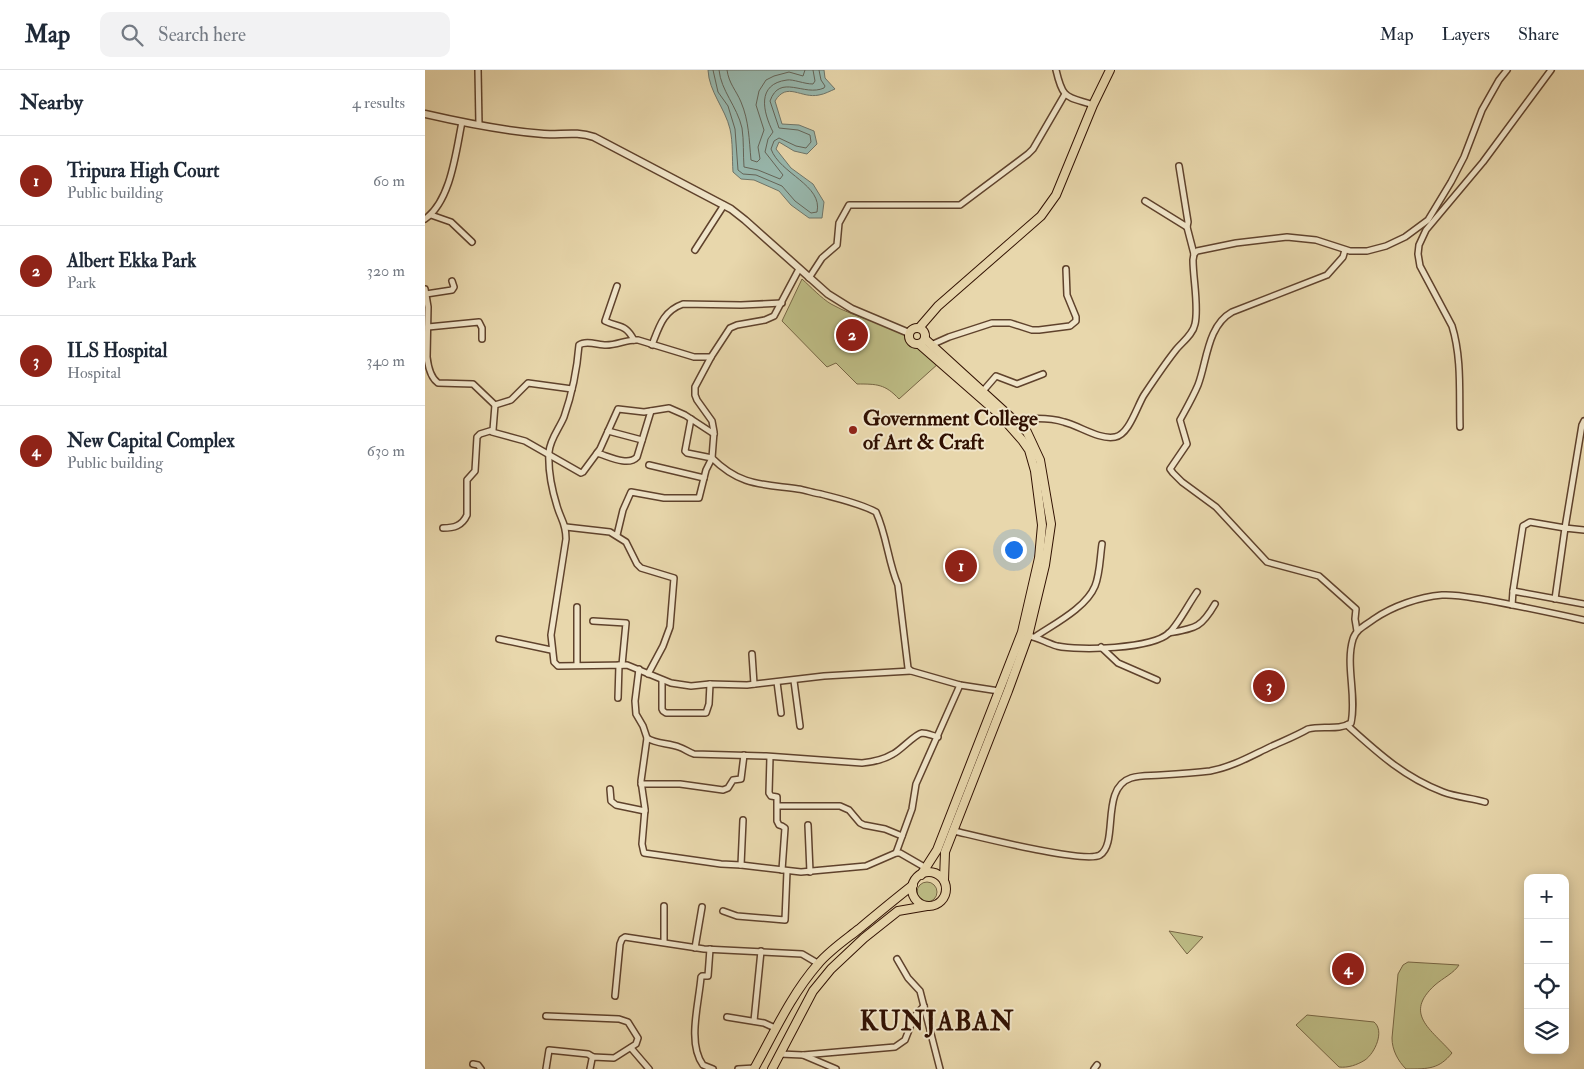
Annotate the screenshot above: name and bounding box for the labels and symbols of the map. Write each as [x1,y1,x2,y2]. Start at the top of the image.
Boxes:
pin: 2 [836,316,868,354]
place label: Government College of Art & Craft [863,405,1038,456]
marker: Government College of Art & Craft [847,424,859,436]
your location [1001,537,1027,563]
pin: 1 [945,547,977,585]
pin: 3 [1253,667,1285,705]
pin: 4 [1332,950,1364,988]
district label: KUNJABAN [860,1006,1014,1038]

